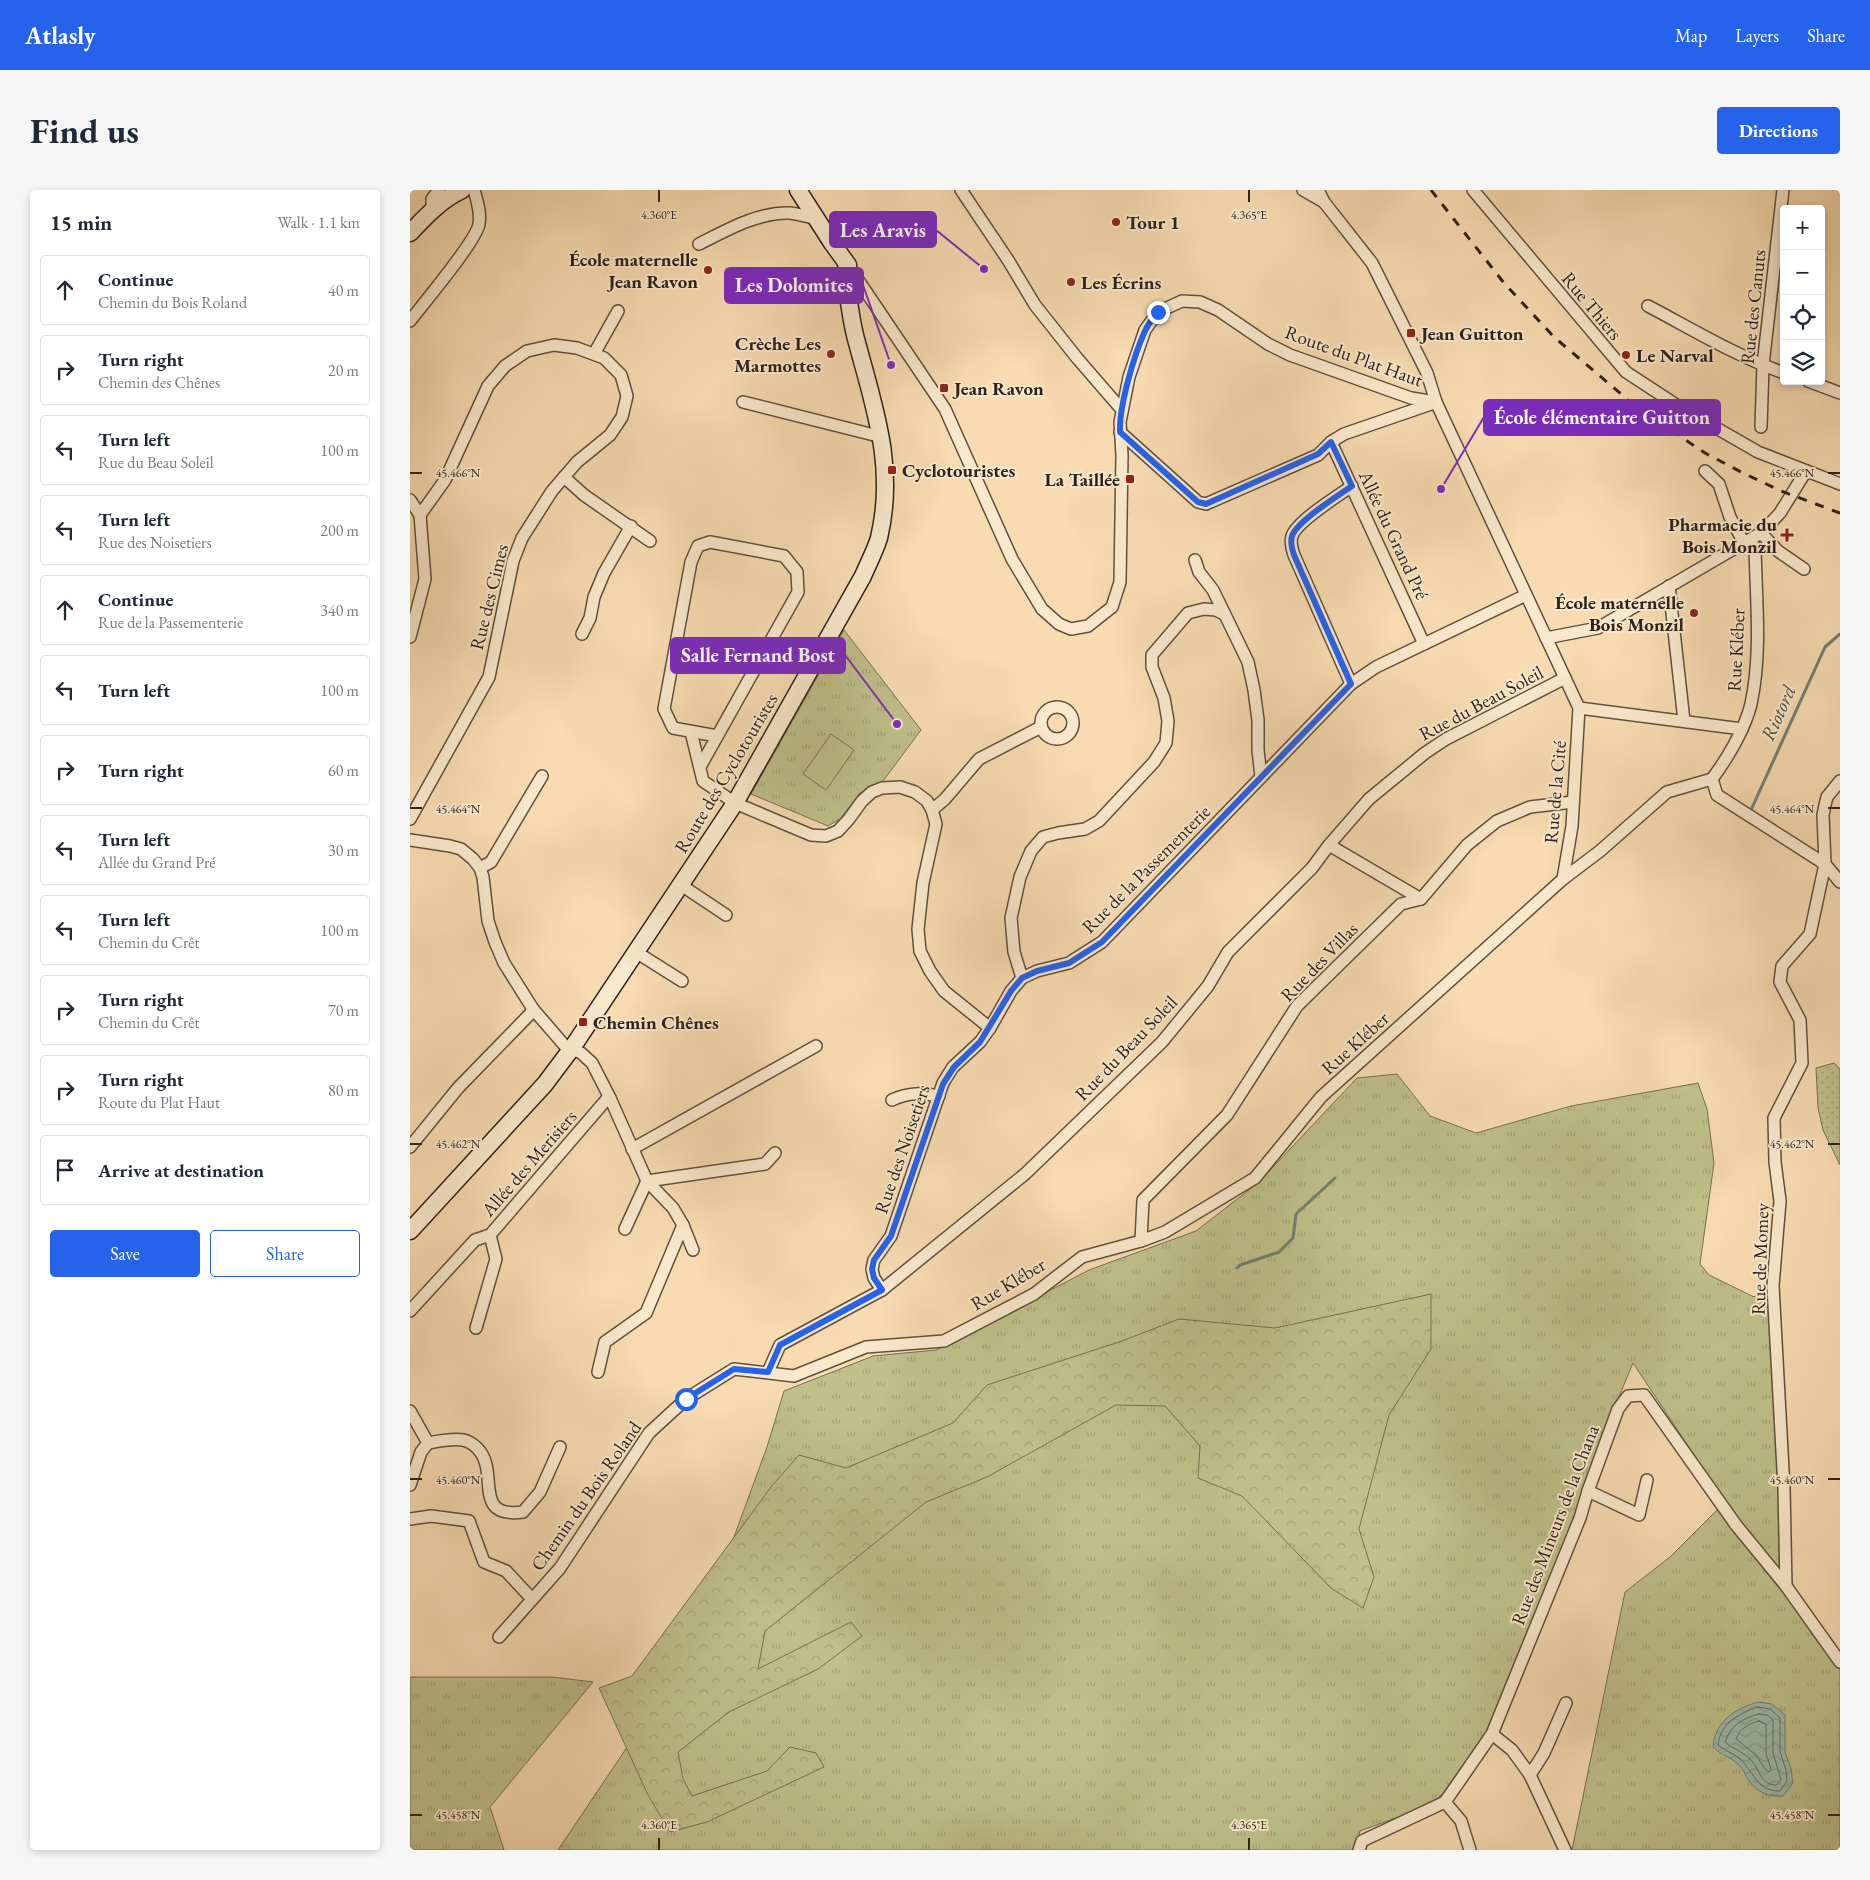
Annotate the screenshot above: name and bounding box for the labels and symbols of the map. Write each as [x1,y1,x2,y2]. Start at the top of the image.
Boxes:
text: 4.360°E [641,207,677,223]
text: 4.365°E [1231,207,1267,223]
place label: Tour 1 [1126,210,1180,235]
callout: Les Aravis [830,212,936,247]
marker: Tour 1 [1110,216,1122,228]
text: Les Aravis [840,217,926,243]
place label: École maternelle Jean Ravon [569,247,698,294]
street label: Rue des Canuts [1735,249,1771,365]
marker: École maternelle Jean Ravon [702,264,714,276]
street label: Rue Thiers [1556,267,1628,345]
callout: Les Dolomites [725,268,863,303]
place label: Les Écrins [1081,270,1162,295]
text: Les Dolomites [735,272,853,298]
marker: Les Écrins [1065,276,1077,288]
route end [1147,301,1170,324]
street label: Route du Plat Haut [1282,319,1426,393]
place label: Jean Guitton [1419,321,1524,346]
marker: Jean Guitton [1405,327,1417,339]
place label: Crèche Les Marmottes [734,331,821,378]
place label: Le Narval [1636,343,1714,368]
marker: Crèche Les Marmottes [825,348,837,360]
marker: Le Narval [1620,349,1632,361]
place label: Jean Ravon [952,376,1044,401]
marker: Jean Ravon [938,382,950,394]
callout: École élémentaire Guitton [1484,400,1720,435]
text: École élémentaire Guitton [1494,404,1710,430]
place label: Cyclotouristes [902,458,1015,483]
marker: Cyclotouristes [886,464,898,476]
text: 45.466°N [436,465,481,481]
text: 45.466°N [1770,465,1815,481]
street label: Allée du Grand Pré [1353,466,1435,604]
place label: La Taillée [1045,467,1120,492]
marker: La Taillée [1124,473,1136,485]
place label: Pharmacie du Bois Monzil [1668,512,1778,559]
marker: Pharmacie du Bois Monzil [1781,529,1793,541]
street label: Rue des Cimes [464,541,514,653]
place label: École maternelle Bois Monzil [1555,590,1685,637]
marker: École maternelle Bois Monzil [1688,607,1700,619]
street label: Rue Kléber [1721,607,1751,692]
callout: Salle Fernand Bost [671,638,845,673]
text: Salle Fernand Bost [681,642,836,668]
street label: Rue du Beau Soleil [1415,660,1548,746]
water label: Riotord [1754,681,1802,745]
street label: Route des Cyclotouristes [668,688,784,858]
street label: Rue de la Cité [1538,740,1572,844]
street label: Rue de la Passementerie [1076,799,1216,939]
text: 45.464°N [436,801,481,817]
text: 45.464°N [1770,801,1815,817]
street label: Rue des Villas [1275,917,1363,1007]
street label: Rue du Beau Soleil [1069,990,1183,1106]
street label: Rue Kléber [1316,1005,1395,1080]
place label: Chemin Chênes [593,1010,719,1035]
marker: Chemin Chênes [577,1016,589,1028]
street label: Rue des Noisetiers [868,1081,936,1217]
street label: Allée des Merisiers [475,1104,582,1222]
text: 45.462°N [436,1136,481,1152]
text: 45.462°N [1770,1136,1815,1152]
street label: Rue de Momey [1746,1202,1774,1316]
street label: Rue Kléber [966,1252,1051,1316]
route start [675,1388,698,1411]
street label: Chemin du Bois Roland [525,1416,647,1576]
street label: Rue des Mineurs de la Chana [1505,1421,1605,1629]
text: 45.460°N [436,1472,481,1488]
text: 45.460°N [1770,1472,1815,1488]
text: 45.458°N [436,1807,481,1823]
text: 45.458°N [1770,1807,1815,1823]
text: 4.360°E [641,1817,677,1833]
text: 4.365°E [1231,1817,1267,1833]

